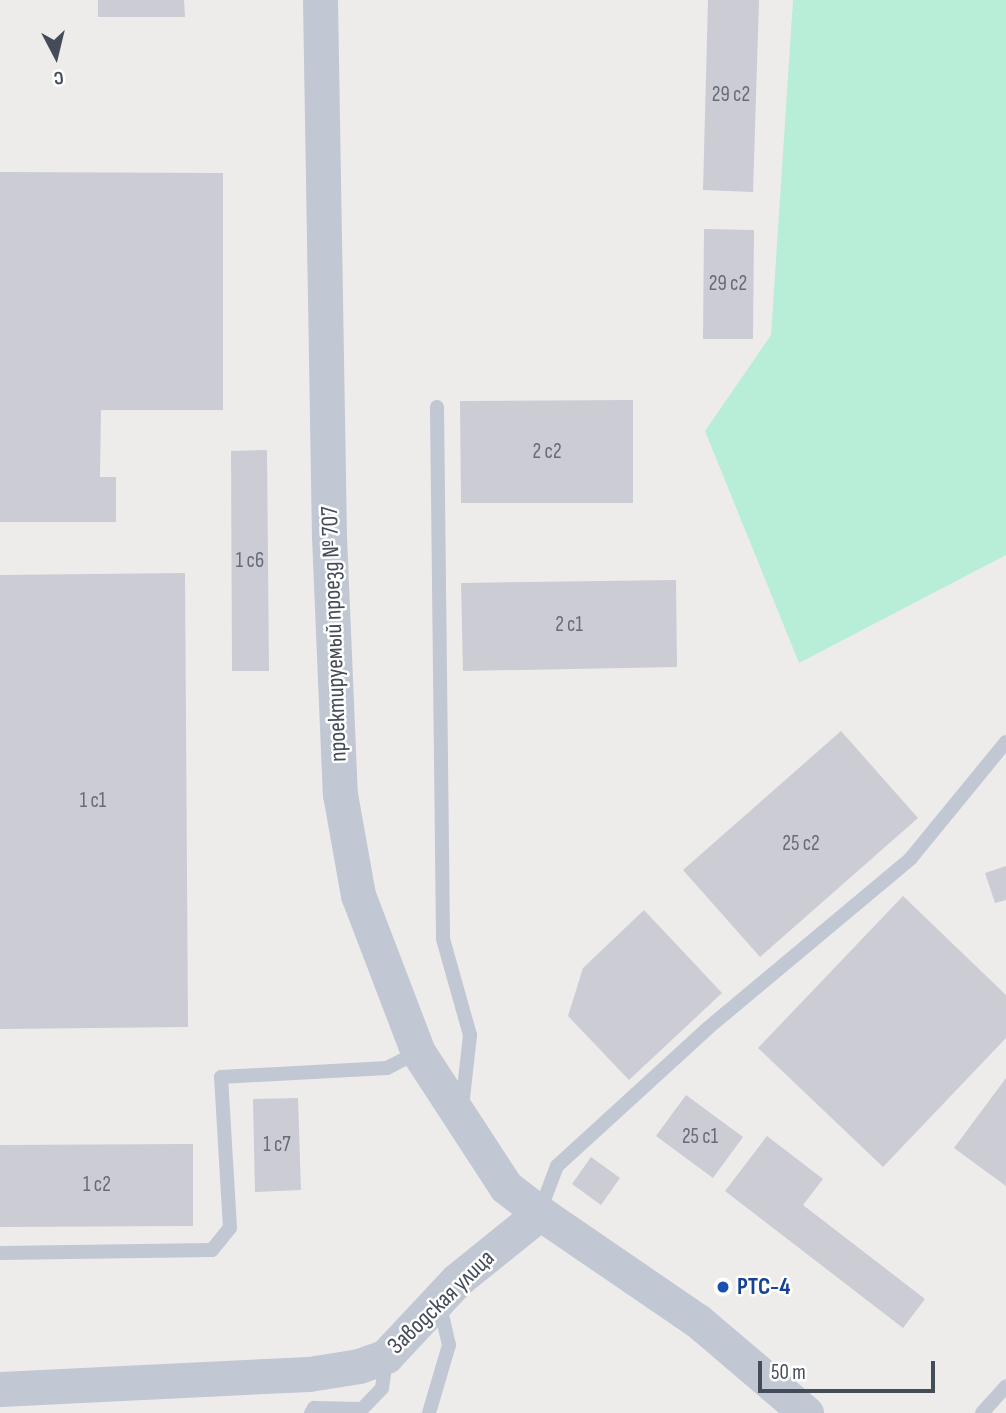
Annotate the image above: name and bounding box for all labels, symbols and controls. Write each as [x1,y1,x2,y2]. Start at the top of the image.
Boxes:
north arrow [21,21,91,91]
text: С [52,65,65,89]
house number: 29 с2 [712,82,750,108]
house number: 29 с2 [709,271,747,297]
house number: 2 с2 [532,439,562,465]
street label: проектируемый проезд № 707 [315,506,353,762]
house number: 1 с6 [236,548,264,574]
house number: 2 с1 [555,612,583,638]
house number: 1 с1 [80,788,106,814]
house number: 25 с2 [782,831,820,857]
house number: 25 с1 [682,1124,718,1150]
house number: 1 с7 [263,1132,291,1158]
house number: 1 с2 [83,1172,111,1198]
street label: Заводская улица [382,1244,500,1360]
place label: РТС-4 [737,1273,790,1301]
marker: РТС-4 [715,1279,731,1295]
scale bar [761,1346,938,1390]
text: 50 m [771,1360,806,1385]

